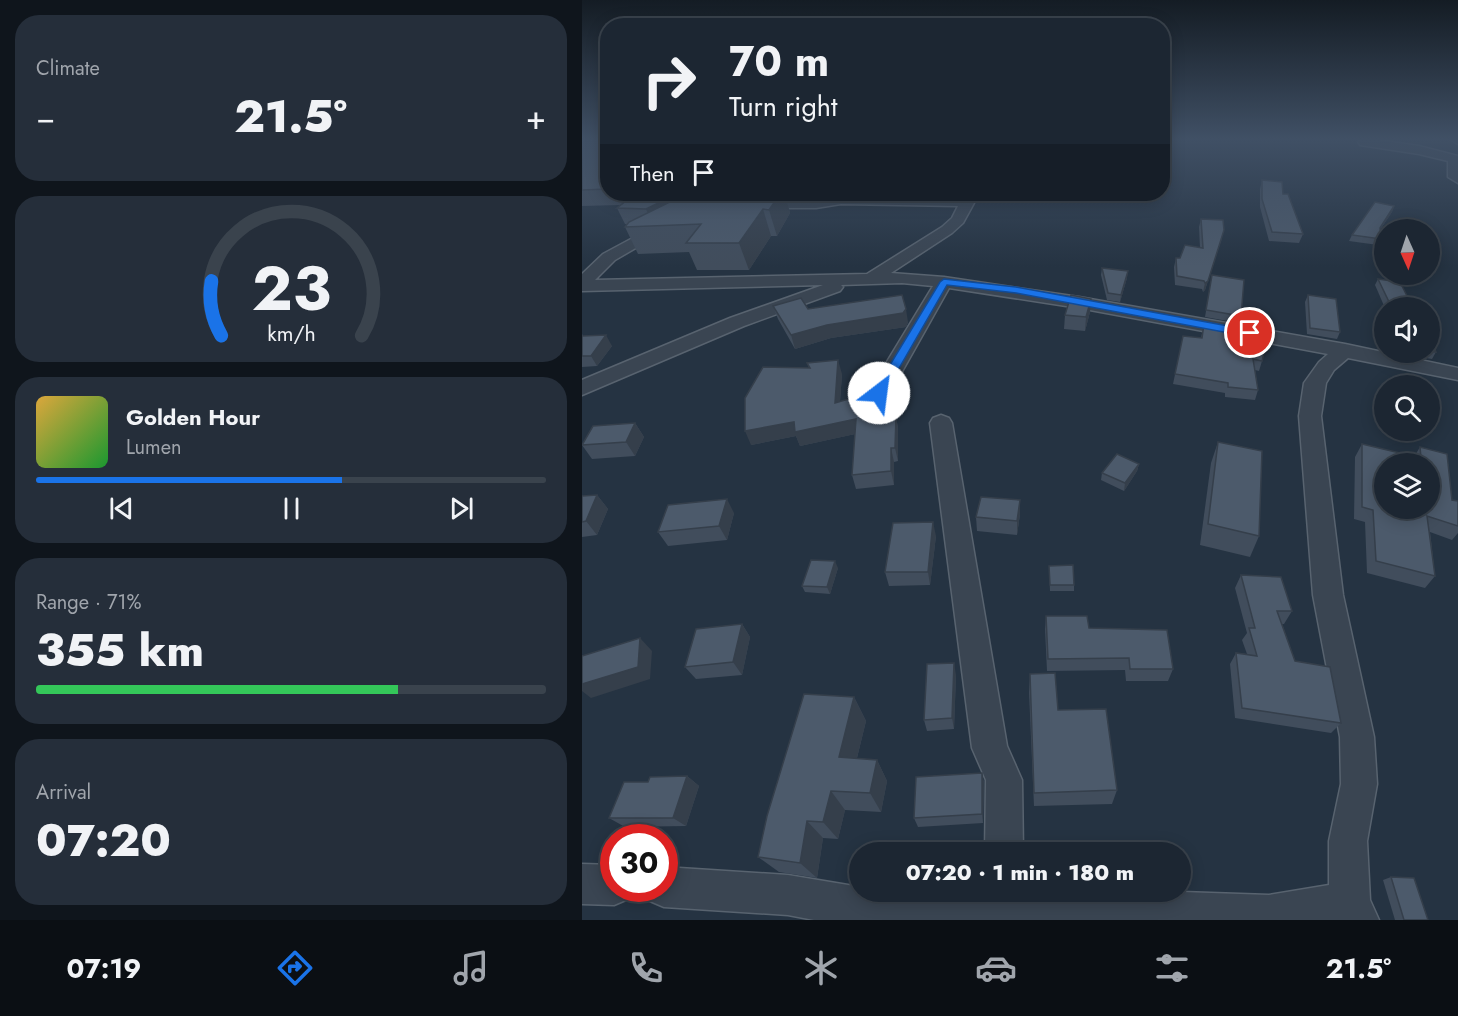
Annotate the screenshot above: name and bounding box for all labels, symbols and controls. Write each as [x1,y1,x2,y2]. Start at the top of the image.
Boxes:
text: 70 m [729,31,829,92]
icon: right [630,42,708,120]
text: Climate [36,54,100,83]
text: 21.5° [234,84,347,149]
text: Turn right [729,87,837,126]
text: − [36,94,55,141]
text: + [526,94,546,141]
icon: arrive [687,156,720,189]
text: Then [630,157,675,189]
north arrow [1374,219,1440,285]
map controls [1374,219,1440,519]
text: 23 [251,243,331,333]
button: sound [1374,297,1440,363]
pin [1224,307,1275,358]
icon: arrive [1233,316,1266,349]
text: km/h [267,318,315,349]
position arrow [847,361,911,425]
button: search [1374,375,1440,441]
text: Golden Hour [126,401,260,433]
text: Lumen [126,433,182,462]
button: layers [1374,453,1440,519]
icon: previous [105,492,138,525]
icon: pause [275,492,308,525]
icon: next [445,492,478,525]
text: Range · 71% [36,588,142,617]
text: 355 km [36,618,204,683]
text: Arrival [36,778,91,807]
text: 07:20 [36,808,171,873]
speed limit sign: 30 [600,824,678,902]
text: 07:20 · 1 min · 180 m [906,856,1134,888]
icon: directions [274,947,316,989]
icon: music [450,947,492,989]
icon: phone [625,947,667,989]
icon: climate [800,947,842,989]
icon: car [975,947,1017,989]
icon: filters [1151,947,1193,989]
text: 07:19 [67,949,141,988]
text: 21.5° [1326,949,1391,988]

